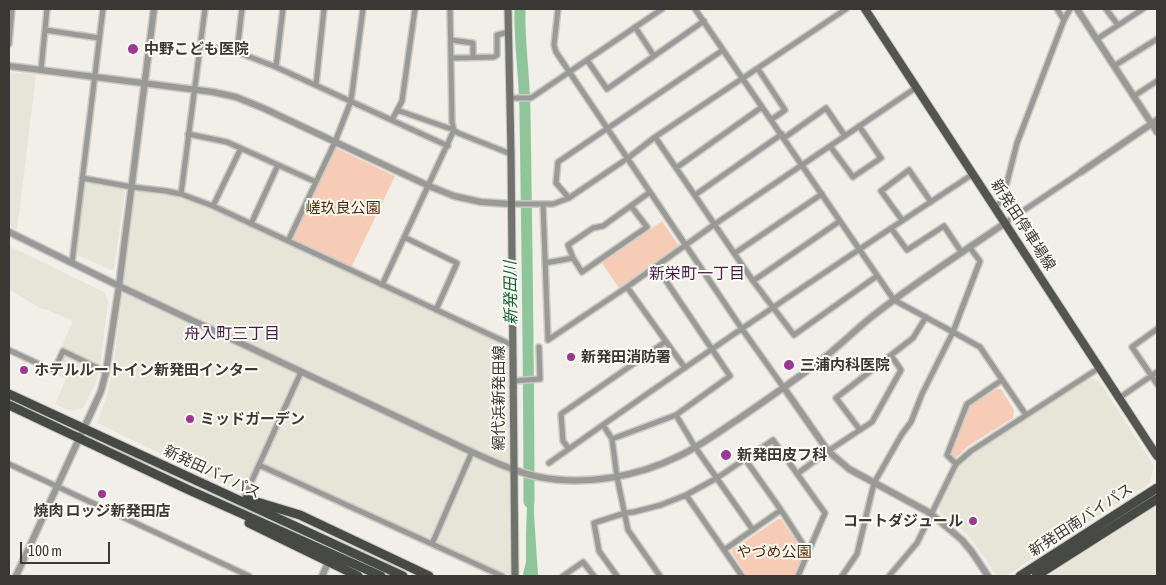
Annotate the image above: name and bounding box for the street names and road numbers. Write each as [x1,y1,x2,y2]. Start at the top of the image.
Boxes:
street label: 新発田停車場線 [987,176,1059,274]
street label: 網代浜新発田線 [490,346,508,450]
street label: 新発田バイパス [161,442,263,502]
street label: 新発田南バイパス [1026,480,1136,560]

